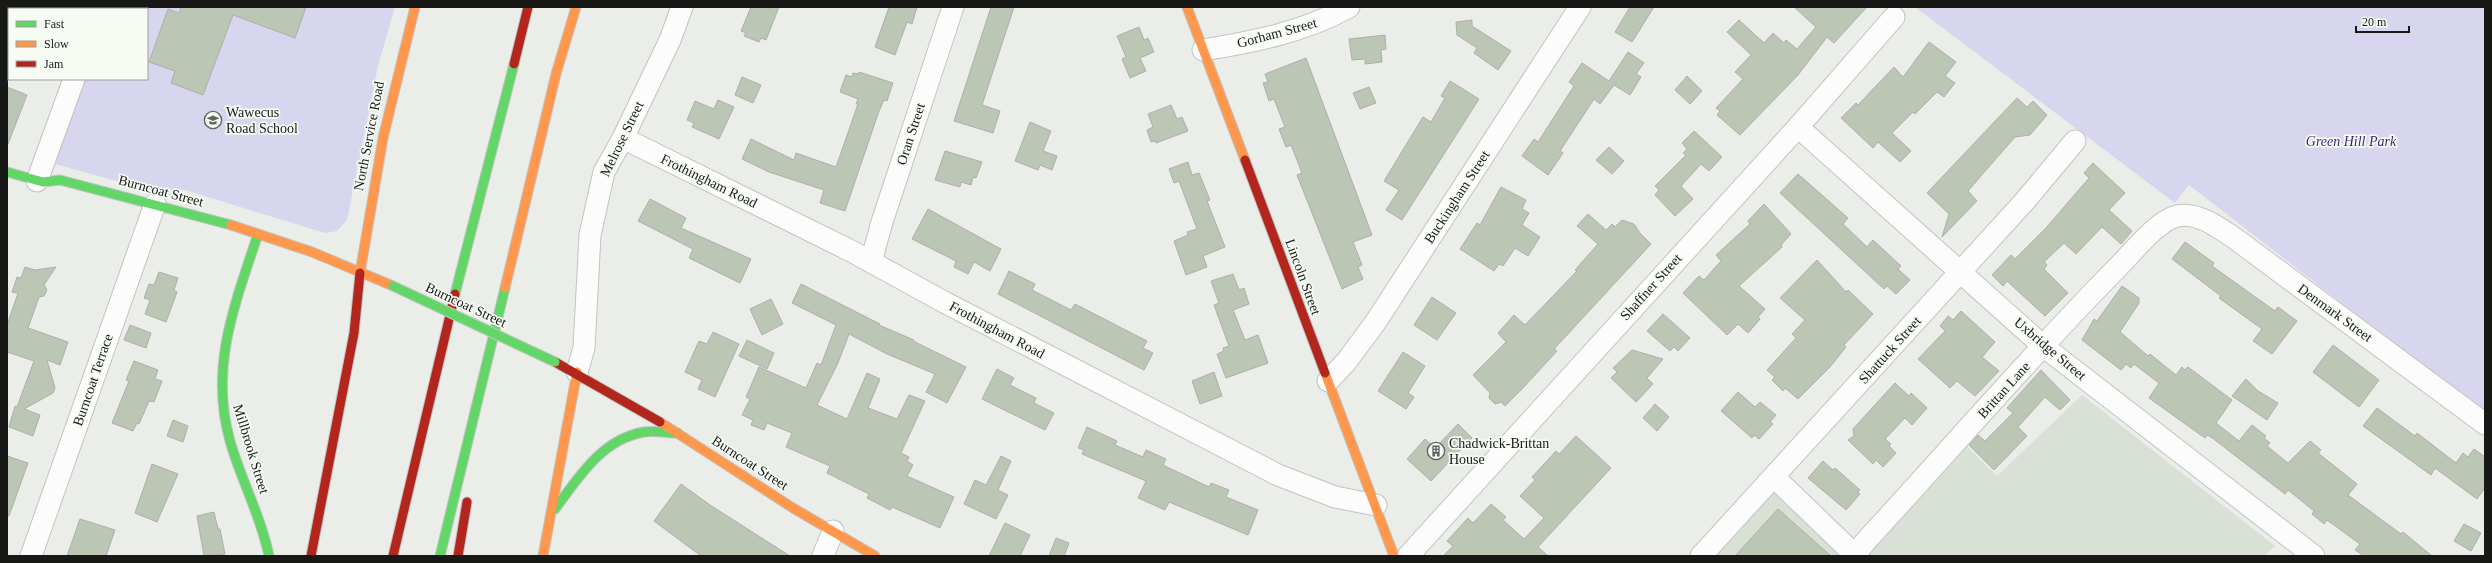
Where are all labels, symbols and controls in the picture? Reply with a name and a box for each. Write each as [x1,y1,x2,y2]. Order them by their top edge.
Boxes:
legend [8,8,148,80]
scale bar [2356,8,2409,34]
street label: Gorham Street [1235,15,1319,51]
text: 20 m [2362,15,2387,29]
text: Fast [44,17,65,31]
text: Slow [44,37,69,51]
text: Jam [44,57,64,71]
street label: North Service Road [351,80,387,192]
street label: Melrose Street [597,99,647,179]
street label: Oran Street [894,101,928,167]
place label: Wawecus Road School [226,105,298,136]
school or university icon: Wawecus Road School [203,110,223,130]
park label: Green Hill Park [2306,134,2397,149]
street label: Buckingham Street [1421,148,1493,246]
street label: Frothingham Road [658,151,760,211]
street label: Burncoat Street [117,172,205,210]
street label: Lincoln Street [1282,237,1324,317]
street label: Shaffner Street [1617,251,1685,323]
street label: Burncoat Street [423,280,509,330]
street label: Denmark Street [2295,281,2375,345]
street label: Frothingham Road [947,299,1047,361]
street label: Shattuck Street [1856,313,1924,387]
street label: Uxbridge Street [2011,315,2089,383]
street label: Burncoat Terrace [70,332,116,428]
street label: Brittan Lane [1975,359,2033,421]
street label: Millbrook Street [230,402,272,496]
street label: Burncoat Street [709,433,791,493]
place label: Chadwick-Brittan House [1449,436,1549,467]
building icon: Chadwick-Brittan House [1426,441,1446,461]

